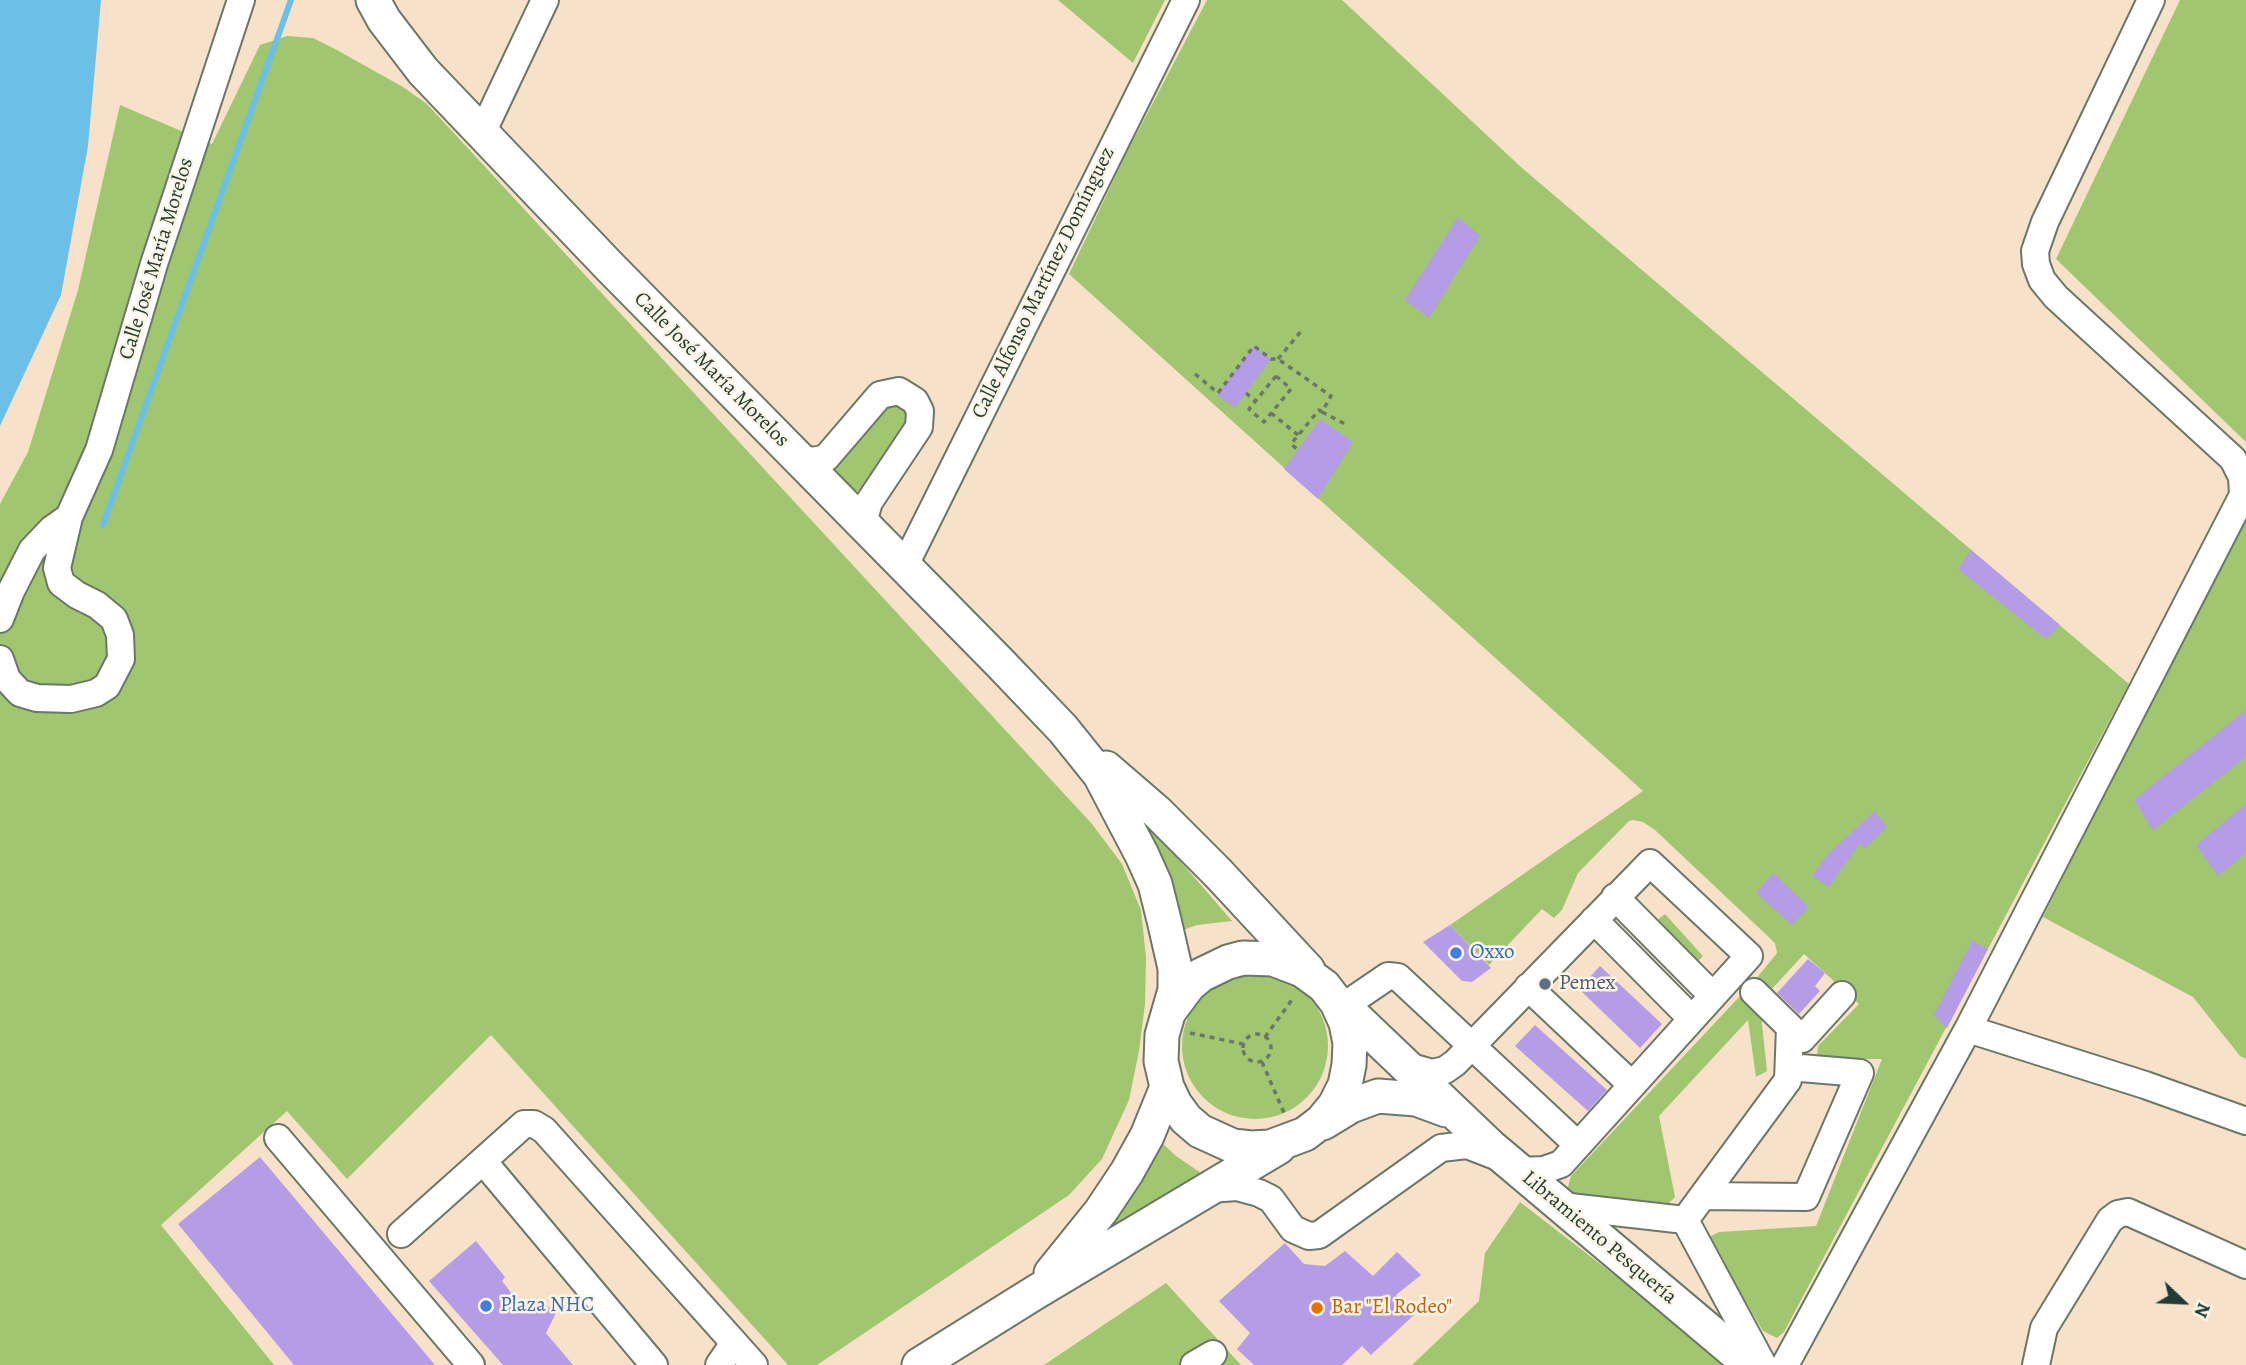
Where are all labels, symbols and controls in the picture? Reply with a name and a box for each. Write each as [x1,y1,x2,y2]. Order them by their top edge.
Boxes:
street label: Calle Alfonso Martínez Domínguez [967,143,1121,423]
street label: Calle José María Morelos [114,155,200,363]
street label: Calle José María Morelos [628,287,794,453]
place label: Oxxo [1470,940,1515,966]
marker: Oxxo [1448,945,1464,961]
place label: Pemex [1559,971,1615,997]
marker: Pemex [1537,976,1553,992]
street label: Libramiento Pesquería [1516,1166,1682,1310]
north arrow [2148,1267,2218,1337]
place label: Plaza NHC [500,1293,594,1319]
place label: Bar "El Rodeo" [1331,1295,1452,1321]
marker: Plaza NHC [478,1298,494,1314]
text: N [2188,1299,2217,1322]
marker: Bar "El Rodeo" [1309,1300,1325,1316]

